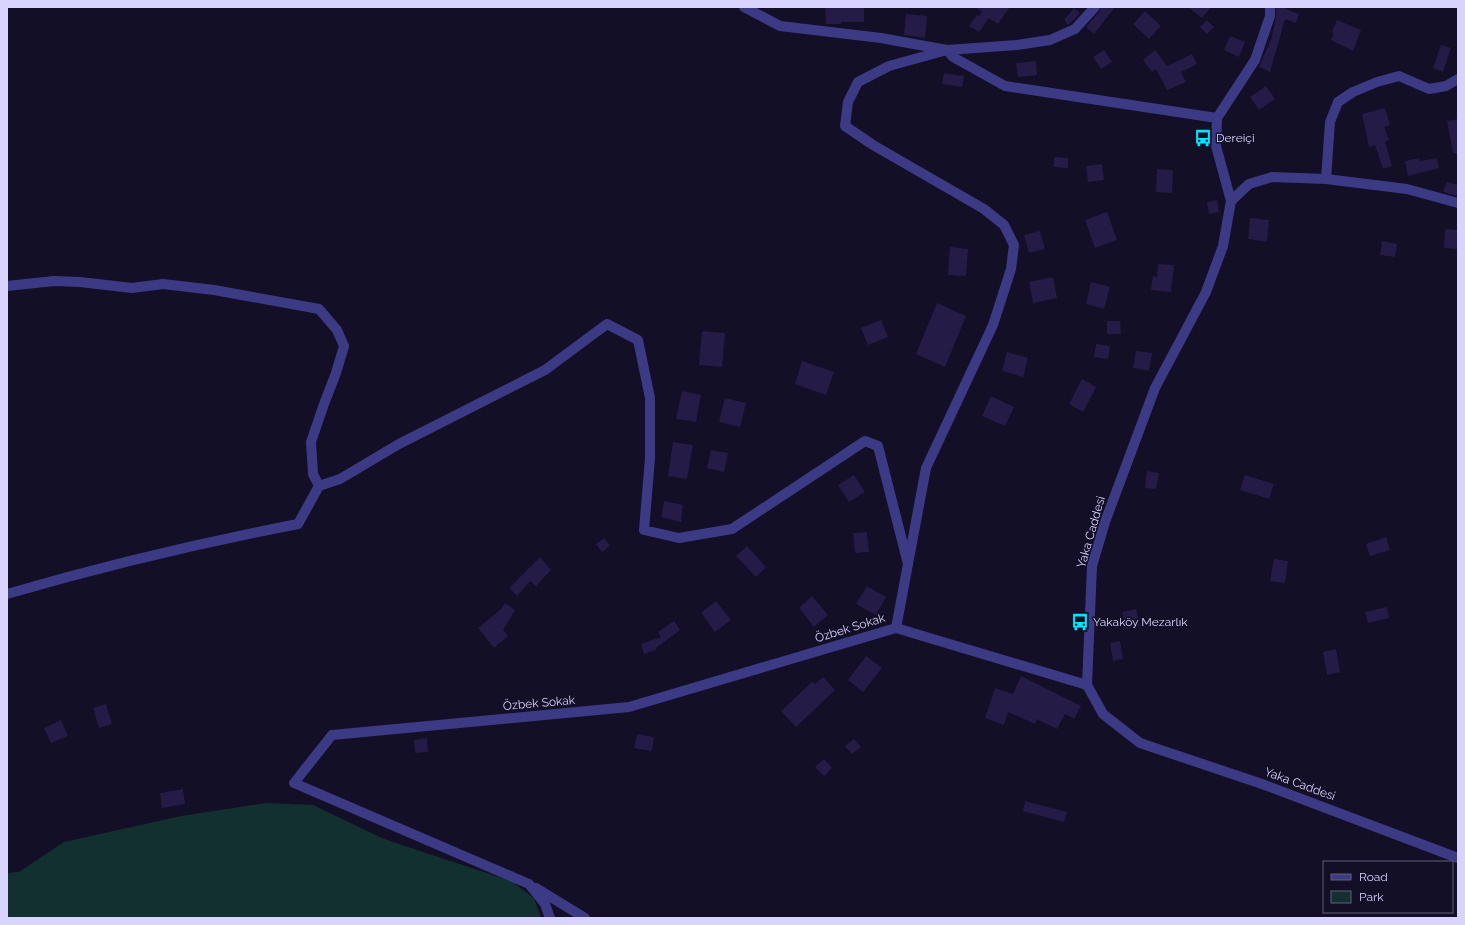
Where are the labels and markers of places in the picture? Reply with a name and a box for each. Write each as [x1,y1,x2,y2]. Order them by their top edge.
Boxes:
bus stop icon: Dereiçi [1193,128,1213,148]
place label: Dereiçi [1216,131,1255,145]
bus stop icon: Yakaköy Mezarlık [1070,612,1090,632]
place label: Yakaköy Mezarlık [1093,615,1188,629]

